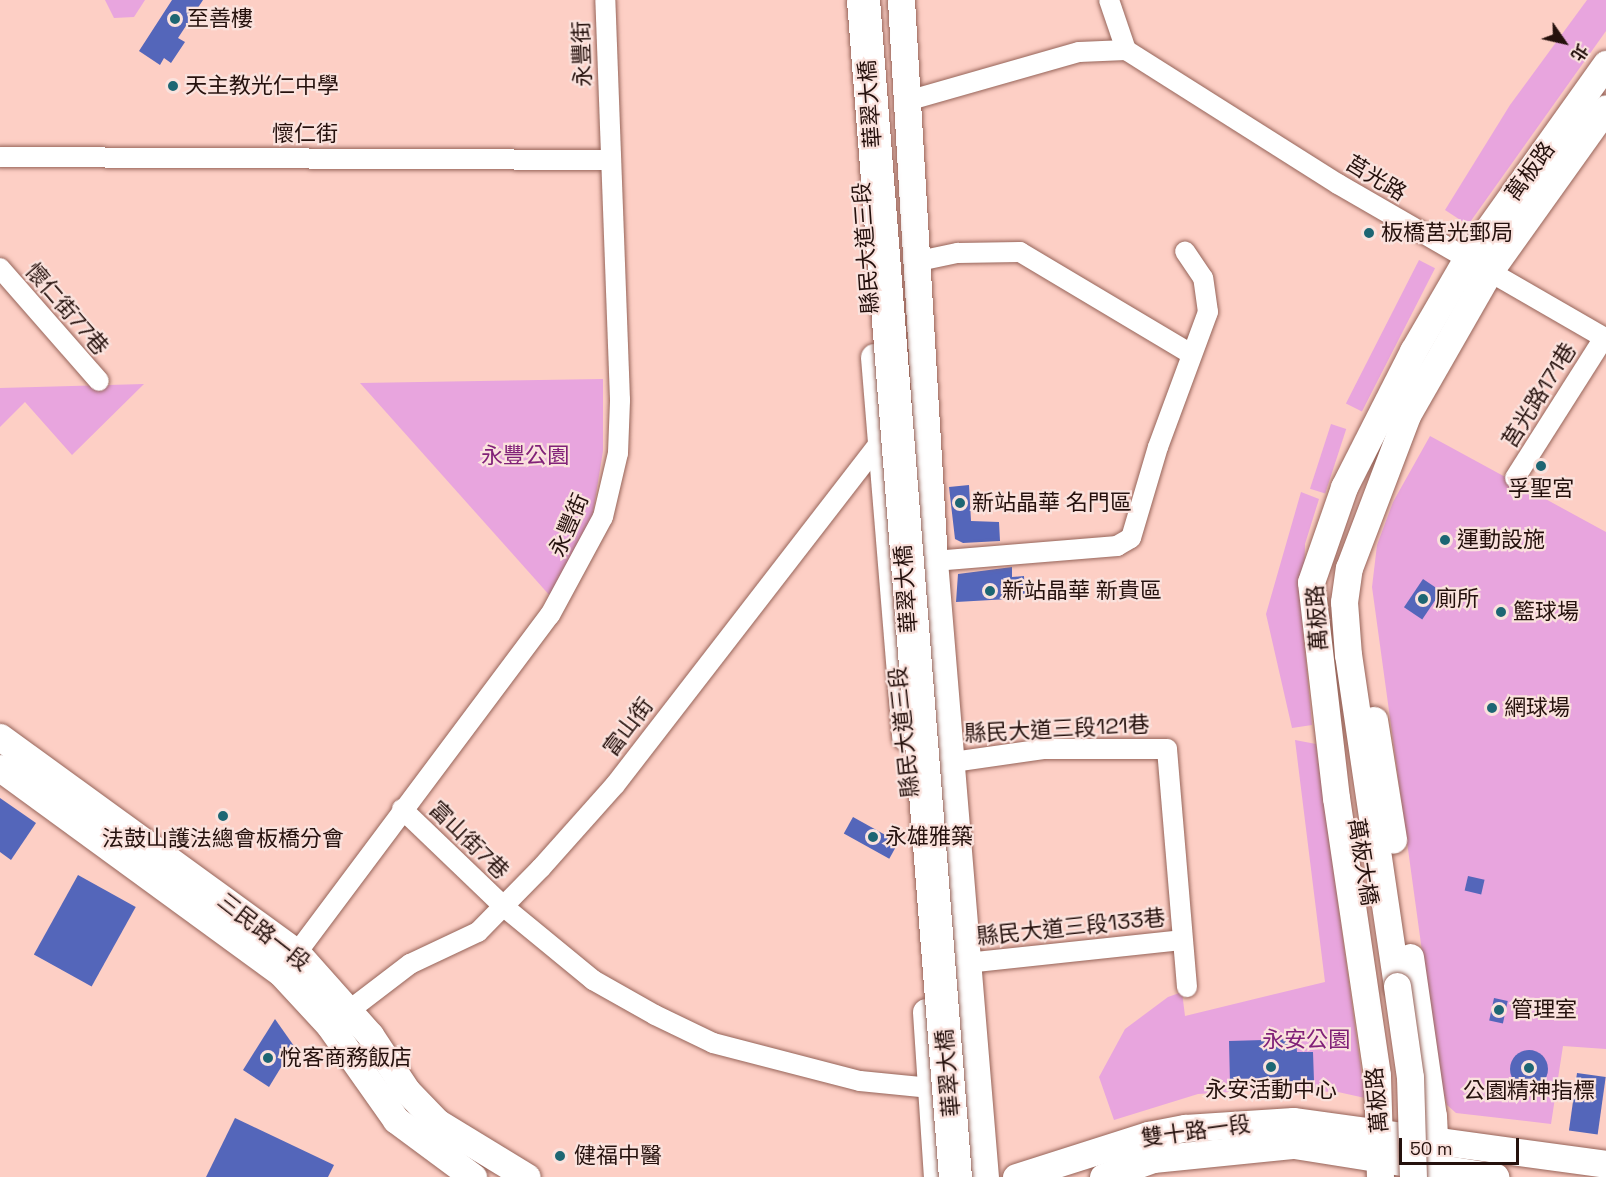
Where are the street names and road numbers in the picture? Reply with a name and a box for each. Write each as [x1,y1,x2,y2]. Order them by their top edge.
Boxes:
street label: 永豐街 [568,21,596,87]
street label: 華翠大橋 [854,59,886,149]
street label: 懷仁街 [272,121,338,147]
street label: 萬板路 [1500,137,1560,205]
street label: 莒光路 [1341,150,1411,206]
street label: 縣民大道三段 [848,181,884,315]
street label: 懷仁街77巷 [20,258,114,360]
street label: 莒光路171巷 [1496,338,1582,452]
street label: 永豐街 [544,489,594,561]
street label: 華翠大橋 [890,544,922,634]
street label: 萬板路 [1302,584,1332,652]
street label: 縣民大道三段 [884,665,924,799]
street label: 富山街 [598,693,658,761]
street label: 縣民大道三段121巷 [964,711,1150,747]
street label: 富山街7巷 [424,796,514,884]
street label: 萬板大橋 [1343,816,1383,908]
street label: 三民路一段 [213,888,315,976]
street label: 縣民大道三段133巷 [975,904,1167,950]
street label: 華翠大橋 [931,1028,965,1118]
street label: 萬板路 [1361,1066,1393,1134]
street label: 雙十路一段 [1140,1110,1252,1152]

